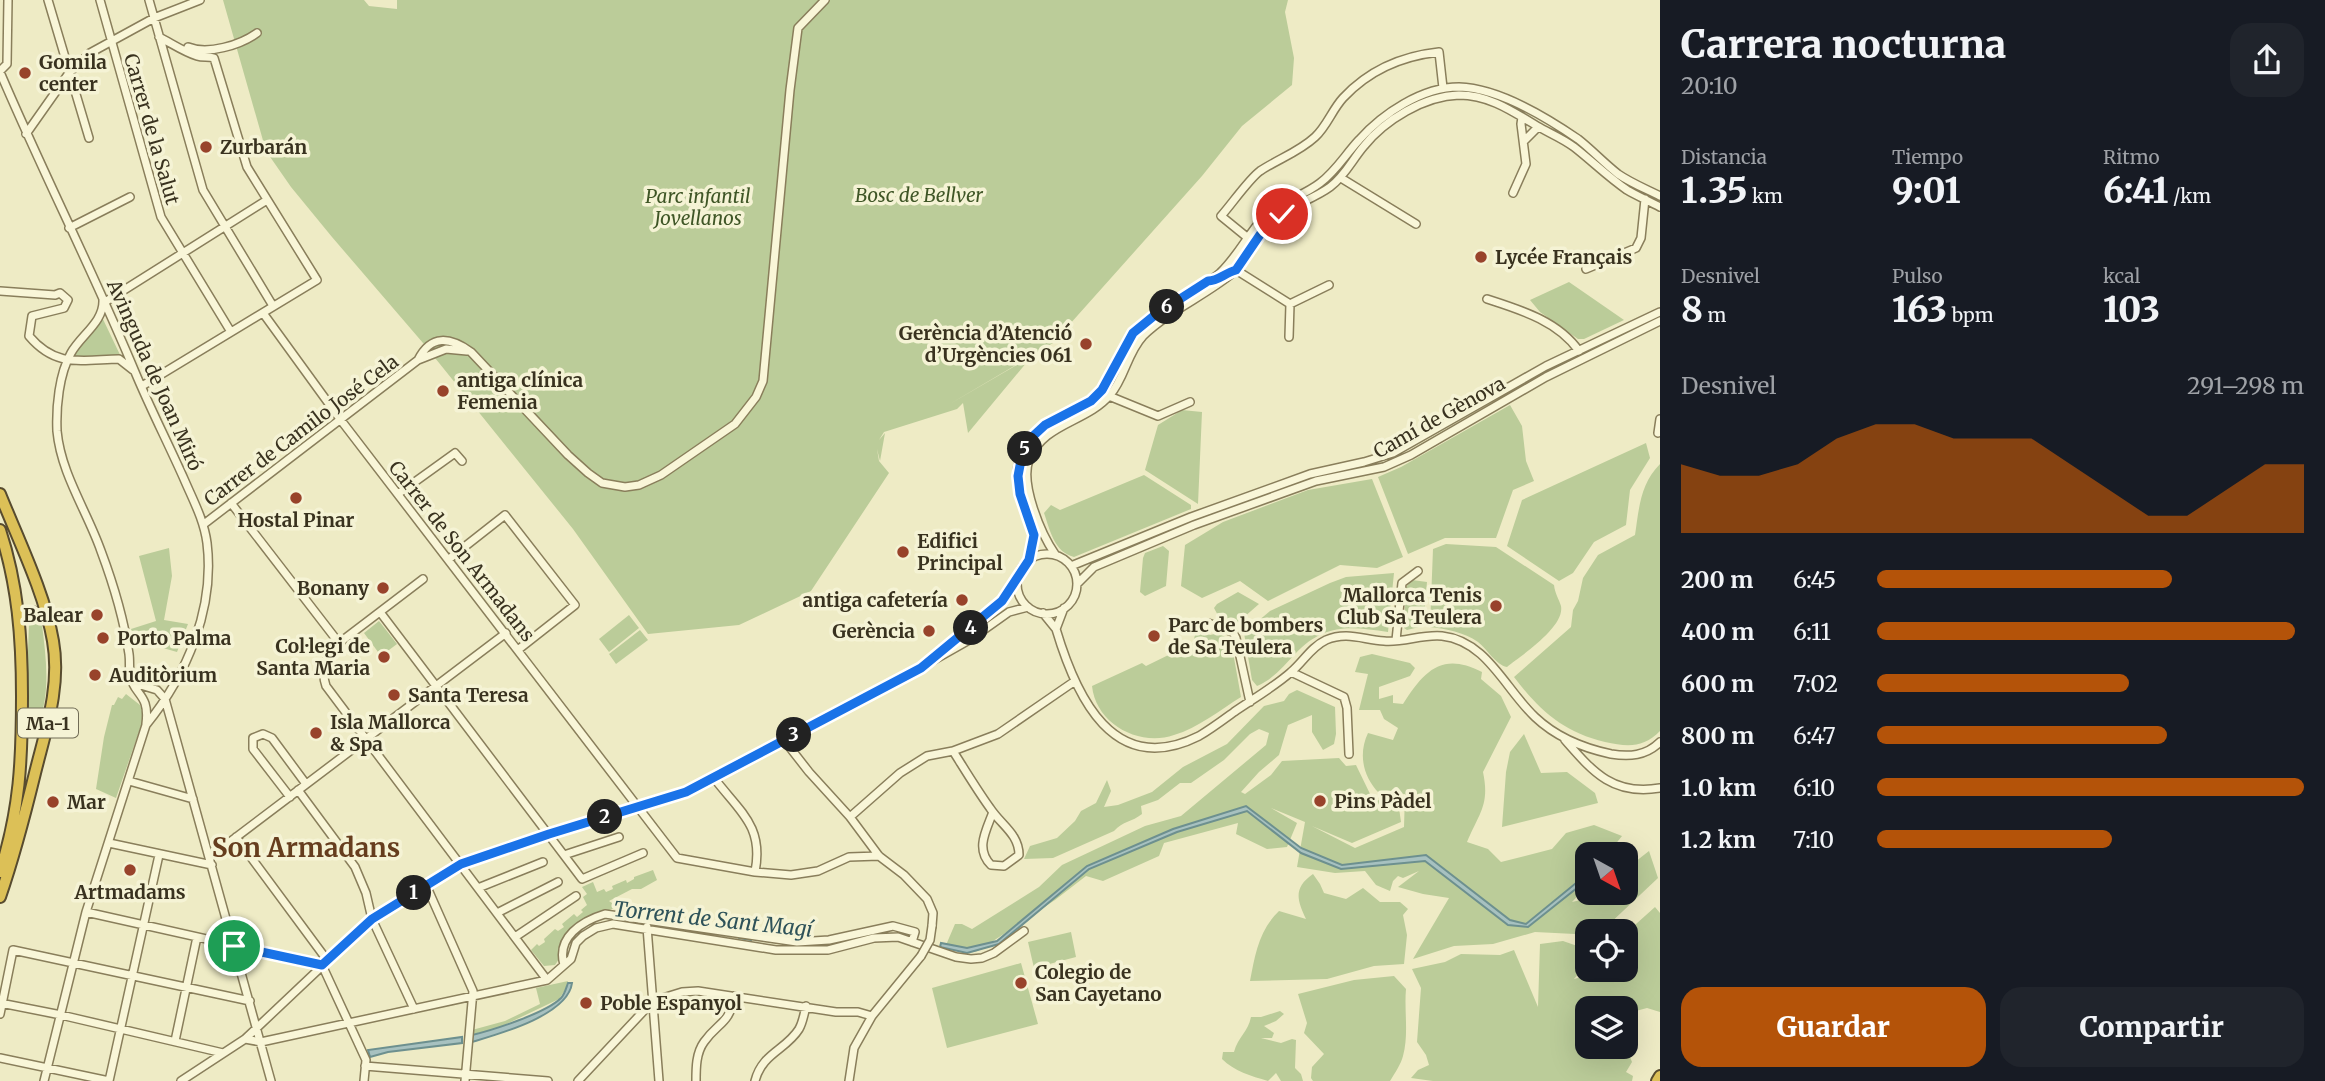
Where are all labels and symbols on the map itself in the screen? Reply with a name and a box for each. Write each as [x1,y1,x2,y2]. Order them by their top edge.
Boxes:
place label: Gomila center [39,50,107,96]
street label: Carrer de la Salut [119,51,185,208]
marker: Gomila center [17,65,33,81]
place label: Zurbarán [220,135,307,159]
marker: Zurbarán [198,139,214,155]
park label: Bosc de Bellver [855,183,983,207]
park label: Parc infantil Jovellanos [645,184,751,230]
pin [1252,184,1312,244]
place label: Lycée Français [1495,245,1632,269]
marker: Lycée Français [1473,249,1489,265]
street label: Avinguda de Joan Miró [102,275,208,474]
pin: 6 [1150,290,1184,324]
place label: Gerència d’Atenció d’Urgències 061 [899,321,1072,367]
marker: Gerència d’Atenció d’Urgències 061 [1078,336,1094,352]
street label: Carrer de Camilo José Cela [199,349,403,511]
place label: antiga clínica Femenia [457,368,583,414]
street label: Camí de Gènova [1369,371,1509,463]
marker: antiga clínica Femenia [435,383,451,399]
pin: 5 [1007,432,1042,466]
street label: Carrer de Son Armadans [384,456,540,646]
marker: Hostal Pinar [288,490,304,506]
place label: Hostal Pinar [238,508,355,532]
place label: Edifici Principal [917,529,1003,575]
marker: Edifici Principal [895,544,911,560]
place label: Bonany [297,576,370,600]
marker: Bonany [375,580,391,596]
place label: Mallorca Tenis Club Sa Teulera [1337,583,1482,629]
place label: antiga cafetería [803,588,948,612]
marker: antiga cafetería [954,592,970,608]
marker: Mallorca Tenis Club Sa Teulera [1488,598,1504,614]
place label: Balear [23,603,83,627]
marker: Balear [89,607,105,623]
pin: 4 [954,610,988,646]
place label: Parc de bombers de Sa Teulera [1168,613,1323,659]
place label: Gerència [832,619,915,643]
marker: Gerència [921,623,937,639]
place label: Porto Palma [117,626,232,650]
marker: Parc de bombers de Sa Teulera [1146,628,1162,644]
marker: Porto Palma [95,630,111,646]
place label: Col·legi de Santa Maria [256,634,370,680]
marker: Col·legi de Santa Maria [376,649,392,665]
place label: Auditòrium [108,663,217,687]
marker: Auditòrium [87,667,103,683]
place label: Santa Teresa [408,683,529,707]
marker: Santa Teresa [386,687,402,703]
road number: Ma-1 [18,708,78,738]
place label: Isla Mallorca & Spa [330,710,451,756]
pin: 3 [776,718,812,752]
marker: Isla Mallorca & Spa [308,725,324,741]
place label: Pins Pàdel [1334,789,1431,813]
place label: Mar [67,790,106,814]
marker: Pins Pàdel [1312,793,1328,809]
marker: Mar [45,794,61,810]
pin: 2 [588,800,622,834]
district label: Son Armadans [212,831,400,864]
north arrow [1575,842,1638,905]
marker: Artmadams [122,862,138,878]
pin: 1 [396,876,432,910]
place label: Artmadams [73,880,186,904]
water label: Torrent de Sant Magí [612,895,816,943]
pin [204,916,264,976]
place label: Colegio de San Cayetano [1035,960,1161,1006]
marker: Colegio de San Cayetano [1013,975,1029,991]
place label: Poble Espanyol [600,991,742,1015]
marker: Poble Espanyol [578,995,594,1011]

